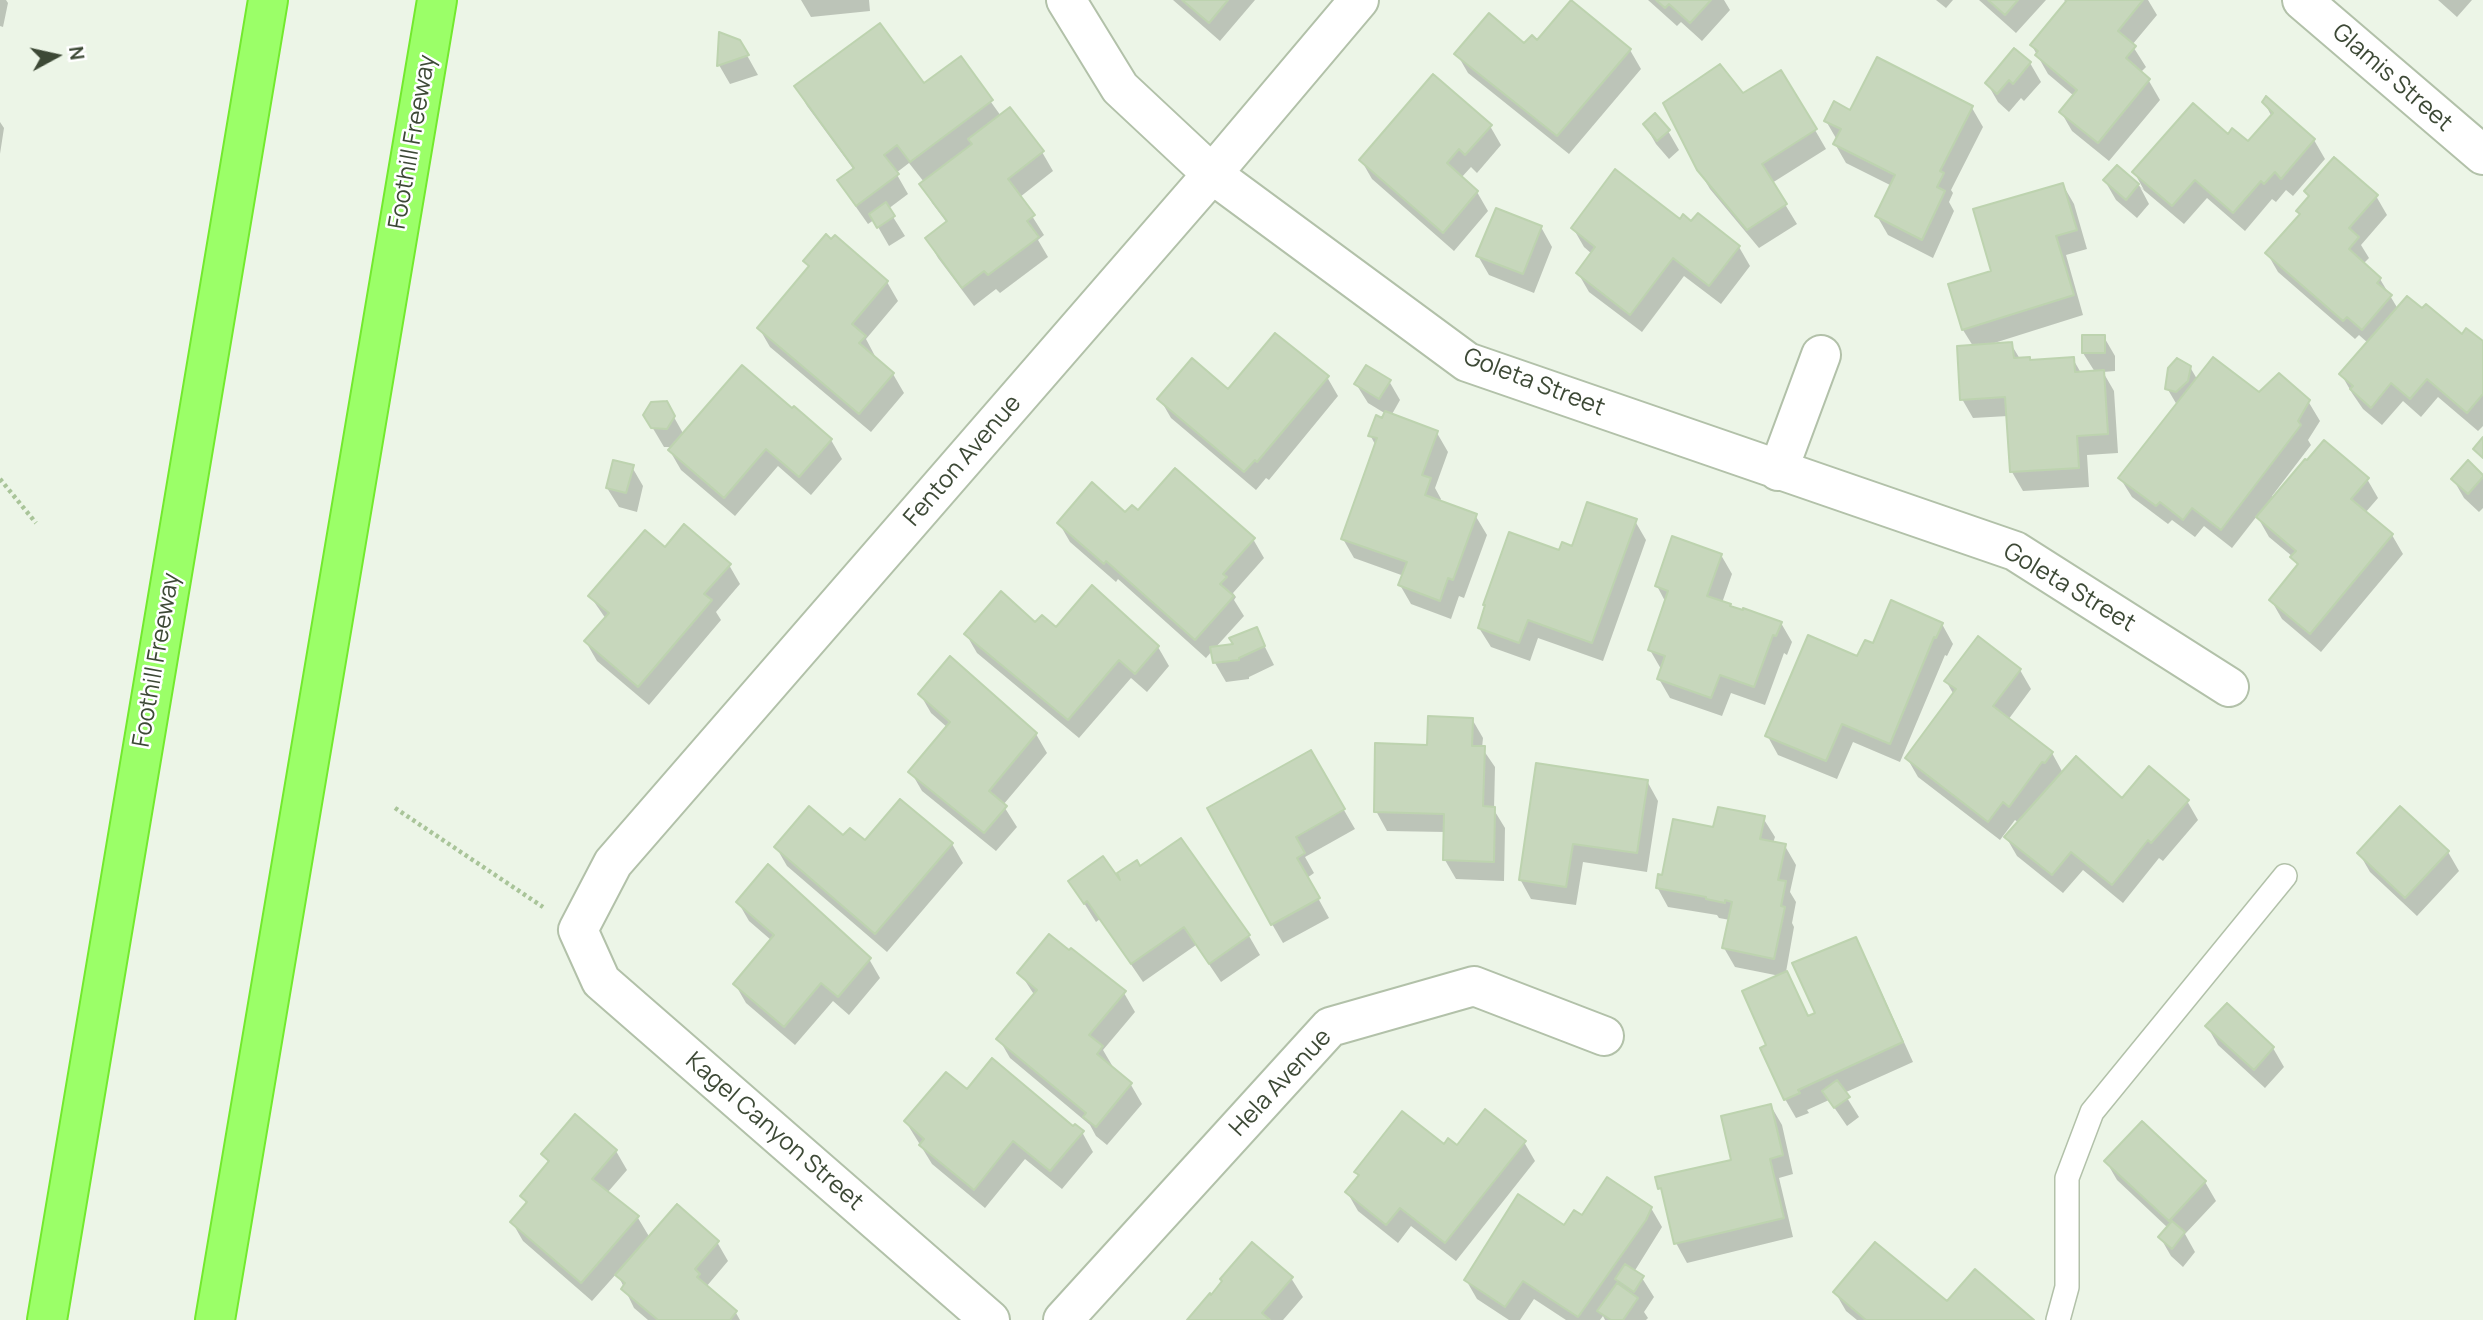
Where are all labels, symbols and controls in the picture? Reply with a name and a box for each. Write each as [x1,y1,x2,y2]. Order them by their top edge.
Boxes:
street label: Glamis Street [2326,18,2458,138]
north arrow [21,21,91,91]
text: N [63,45,91,62]
street label: Foothill Freeway [383,53,443,231]
street label: Goleta Street [1459,343,1609,423]
street label: Fenton Avenue [898,390,1028,532]
street label: Goleta Street [1998,537,2140,639]
street label: Foothill Freeway [127,571,187,749]
street label: Hela Avenue [1224,1023,1338,1143]
street label: Kagel Canyon Street [679,1047,869,1217]

